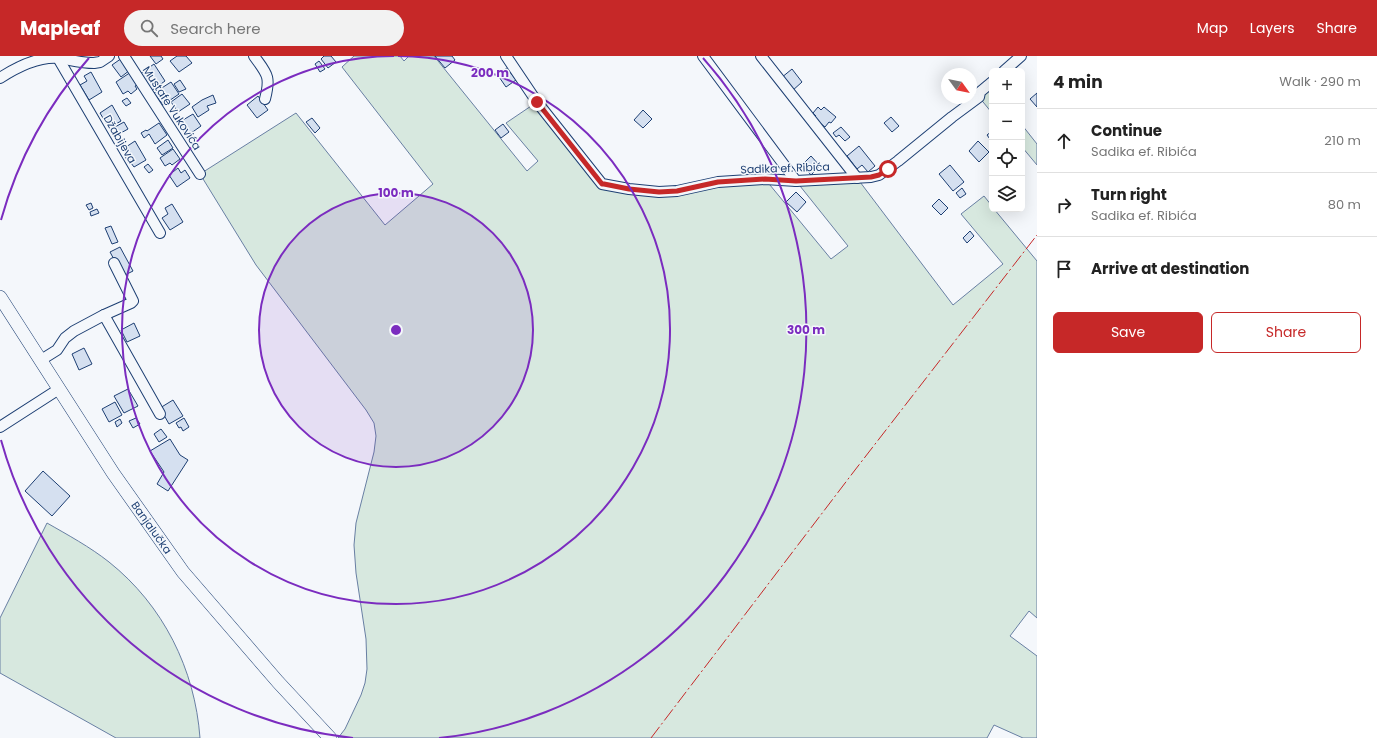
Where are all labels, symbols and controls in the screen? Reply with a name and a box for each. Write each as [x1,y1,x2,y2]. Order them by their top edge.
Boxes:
search box [124,10,404,46]
text: Mapleaf [20,15,100,42]
icon: search [138,17,160,39]
text: Search here [170,18,261,39]
text: Map [1197,18,1228,38]
text: Layers [1250,18,1294,38]
text: Share [1316,18,1357,38]
street label: Mustafe Vukovića [139,63,205,153]
text: 200 m [471,64,509,81]
north arrow [941,68,977,104]
map controls [989,68,1025,212]
button: + [989,68,1025,104]
text: 4 min [1053,70,1103,94]
text: Walk · 290 m [1279,72,1361,91]
route end [528,93,546,111]
button: − [989,104,1025,140]
street label: Džabijeva [100,112,140,166]
text: Continue [1091,120,1162,141]
icon: ahead [1053,130,1075,152]
text: 210 m [1324,131,1361,150]
button: locate [989,140,1025,176]
text: Sadika ef. Ribića [1091,142,1197,161]
street label: Sadika ef. Ribića [740,158,830,178]
route start [879,160,897,178]
button: layers [989,176,1025,212]
text: 100 m [378,184,414,201]
text: Turn right [1091,184,1167,205]
icon: right [1053,194,1075,216]
text: 80 m [1328,195,1361,214]
text: Sadika ef. Ribića [1091,206,1197,225]
icon: arrive [1053,258,1075,280]
text: Arrive at destination [1091,258,1249,279]
button: Save [1053,312,1203,353]
button: Share [1211,312,1361,353]
text: 300 m [787,321,825,338]
centre of rings [389,323,403,337]
street label: Banjalučka [127,498,176,557]

